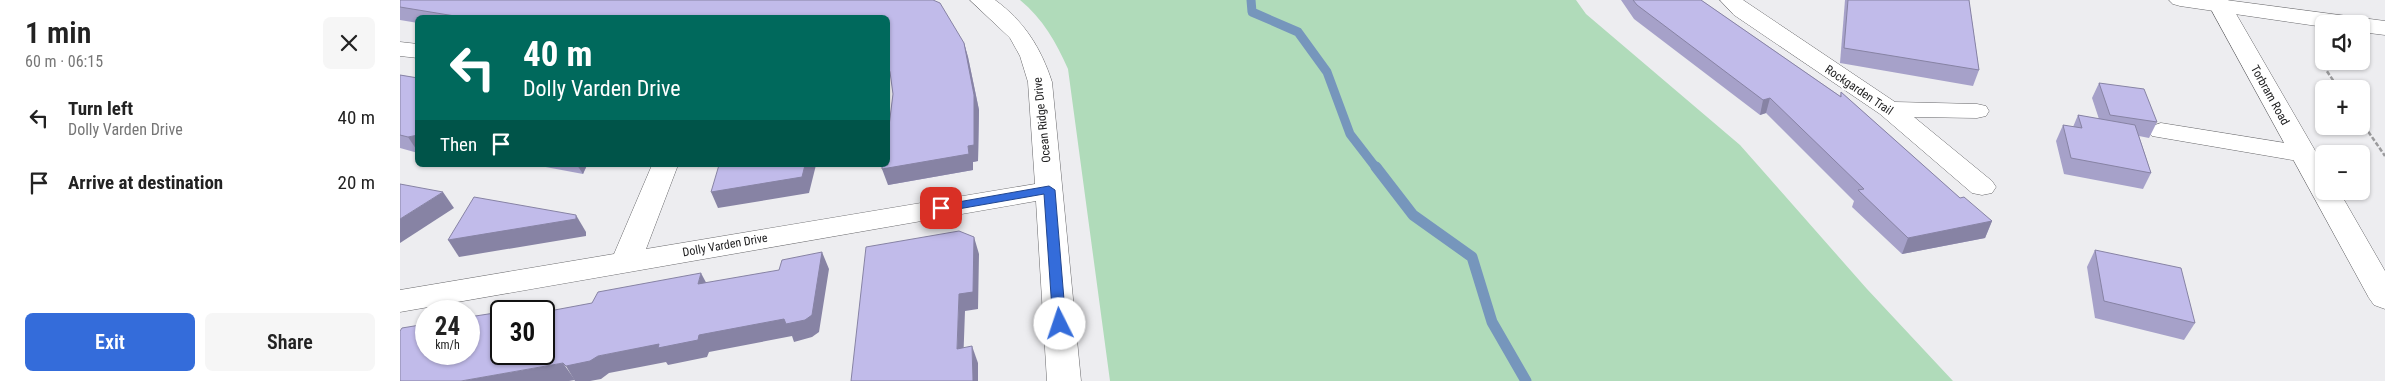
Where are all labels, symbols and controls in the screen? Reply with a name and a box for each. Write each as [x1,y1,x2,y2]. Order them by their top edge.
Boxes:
text: 1 min [25,15,91,50]
map controls [2315,15,2370,200]
button: sound [2315,15,2370,70]
button: close [323,17,375,69]
text: 40 m [523,34,592,75]
icon: left [440,35,505,100]
text: 60 m · 06:15 [25,52,103,71]
street label: Rockgarden Trail [1822,62,1896,118]
street label: Torbram Road [2248,63,2292,127]
text: Dolly Varden Drive [523,76,681,101]
street label: Ocean Ridge Drive [1031,76,1053,164]
button: + [2315,80,2370,135]
text: Turn left [68,97,133,120]
icon: left [25,104,53,132]
text: 40 m [338,106,375,129]
text: Dolly Varden Drive [68,120,183,139]
icon: arrive [487,130,515,158]
text: Then [440,133,477,156]
button: − [2315,145,2370,200]
icon: arrive [25,169,53,197]
text: Arrive at destination [68,171,223,194]
text: 20 m [338,171,375,194]
pin [920,187,962,229]
icon: arrive [927,194,955,222]
street label: Dolly Varden Drive [681,231,769,259]
position arrow [1033,297,1085,349]
speed limit sign: 30 [490,300,555,365]
text: 24 [435,312,460,341]
button: Exit [25,313,195,371]
button: Share [205,313,375,371]
text: km/h [435,338,460,352]

